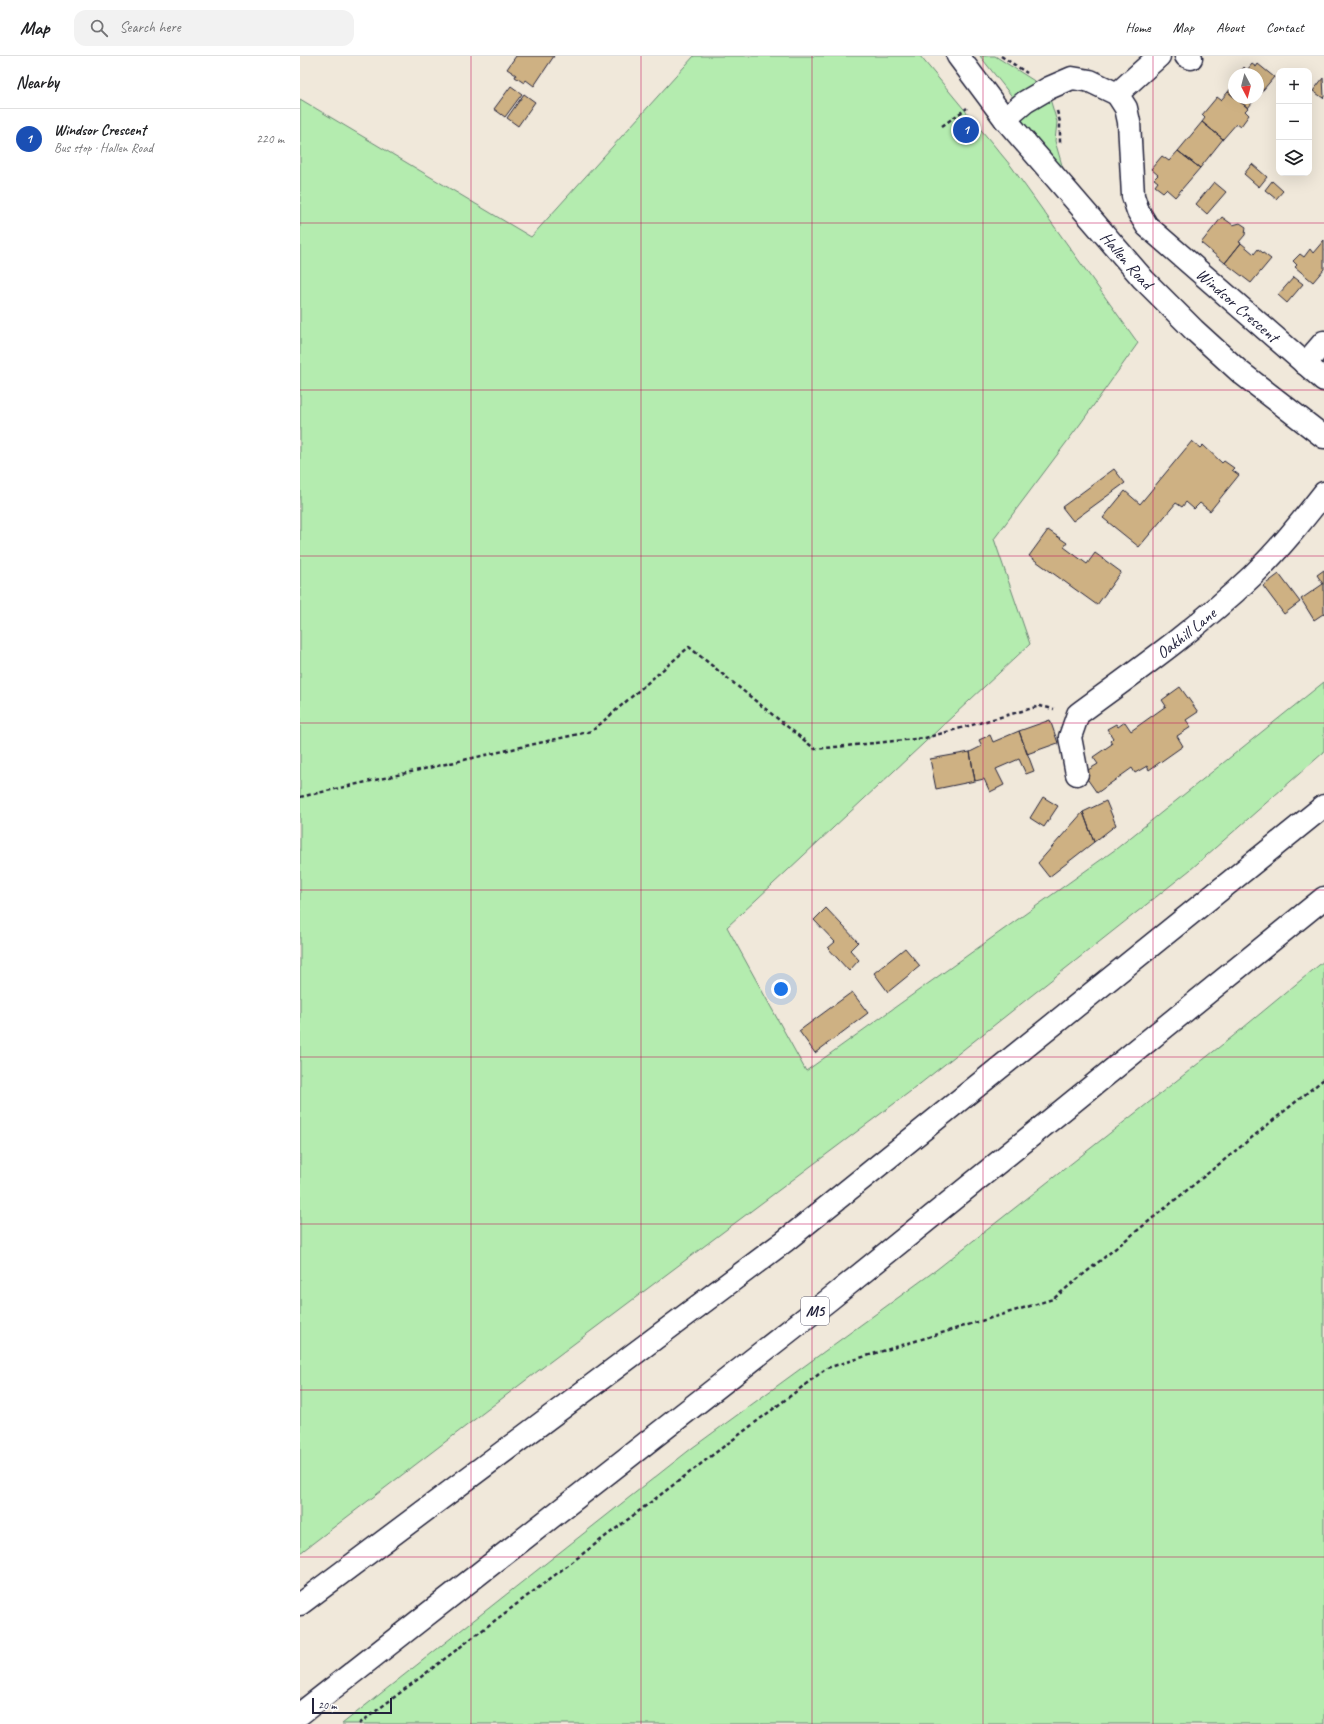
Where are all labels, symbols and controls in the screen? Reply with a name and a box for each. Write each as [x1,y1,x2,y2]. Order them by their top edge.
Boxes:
search box [74,10,354,46]
text: Map [20,16,50,40]
icon: search [88,17,110,39]
text: Search here [120,18,181,37]
text: Home [1125,19,1151,36]
text: Map [1173,19,1194,36]
text: About [1216,19,1244,36]
text: Contact [1266,19,1304,36]
north arrow [1228,68,1264,104]
map controls [1276,68,1312,176]
button: + [1276,68,1312,104]
text: Nearby [16,72,59,93]
button: − [1276,104,1312,140]
pin: 1 [953,115,979,145]
text: Windsor Crescent [54,121,146,140]
text: 1 [26,131,32,147]
text: 220 m [256,131,284,147]
text: Bus stop · Hallen Road [54,140,153,156]
button: layers [1276,140,1312,176]
street label: Hallen Road [1096,227,1159,295]
street label: Windsor Crescent [1192,263,1285,348]
street label: Oakhill Lane [1152,602,1221,663]
your location [771,979,791,999]
road number: M5 [801,1297,829,1325]
scale bar [312,1696,392,1715]
text: 20 m [318,1698,337,1712]

